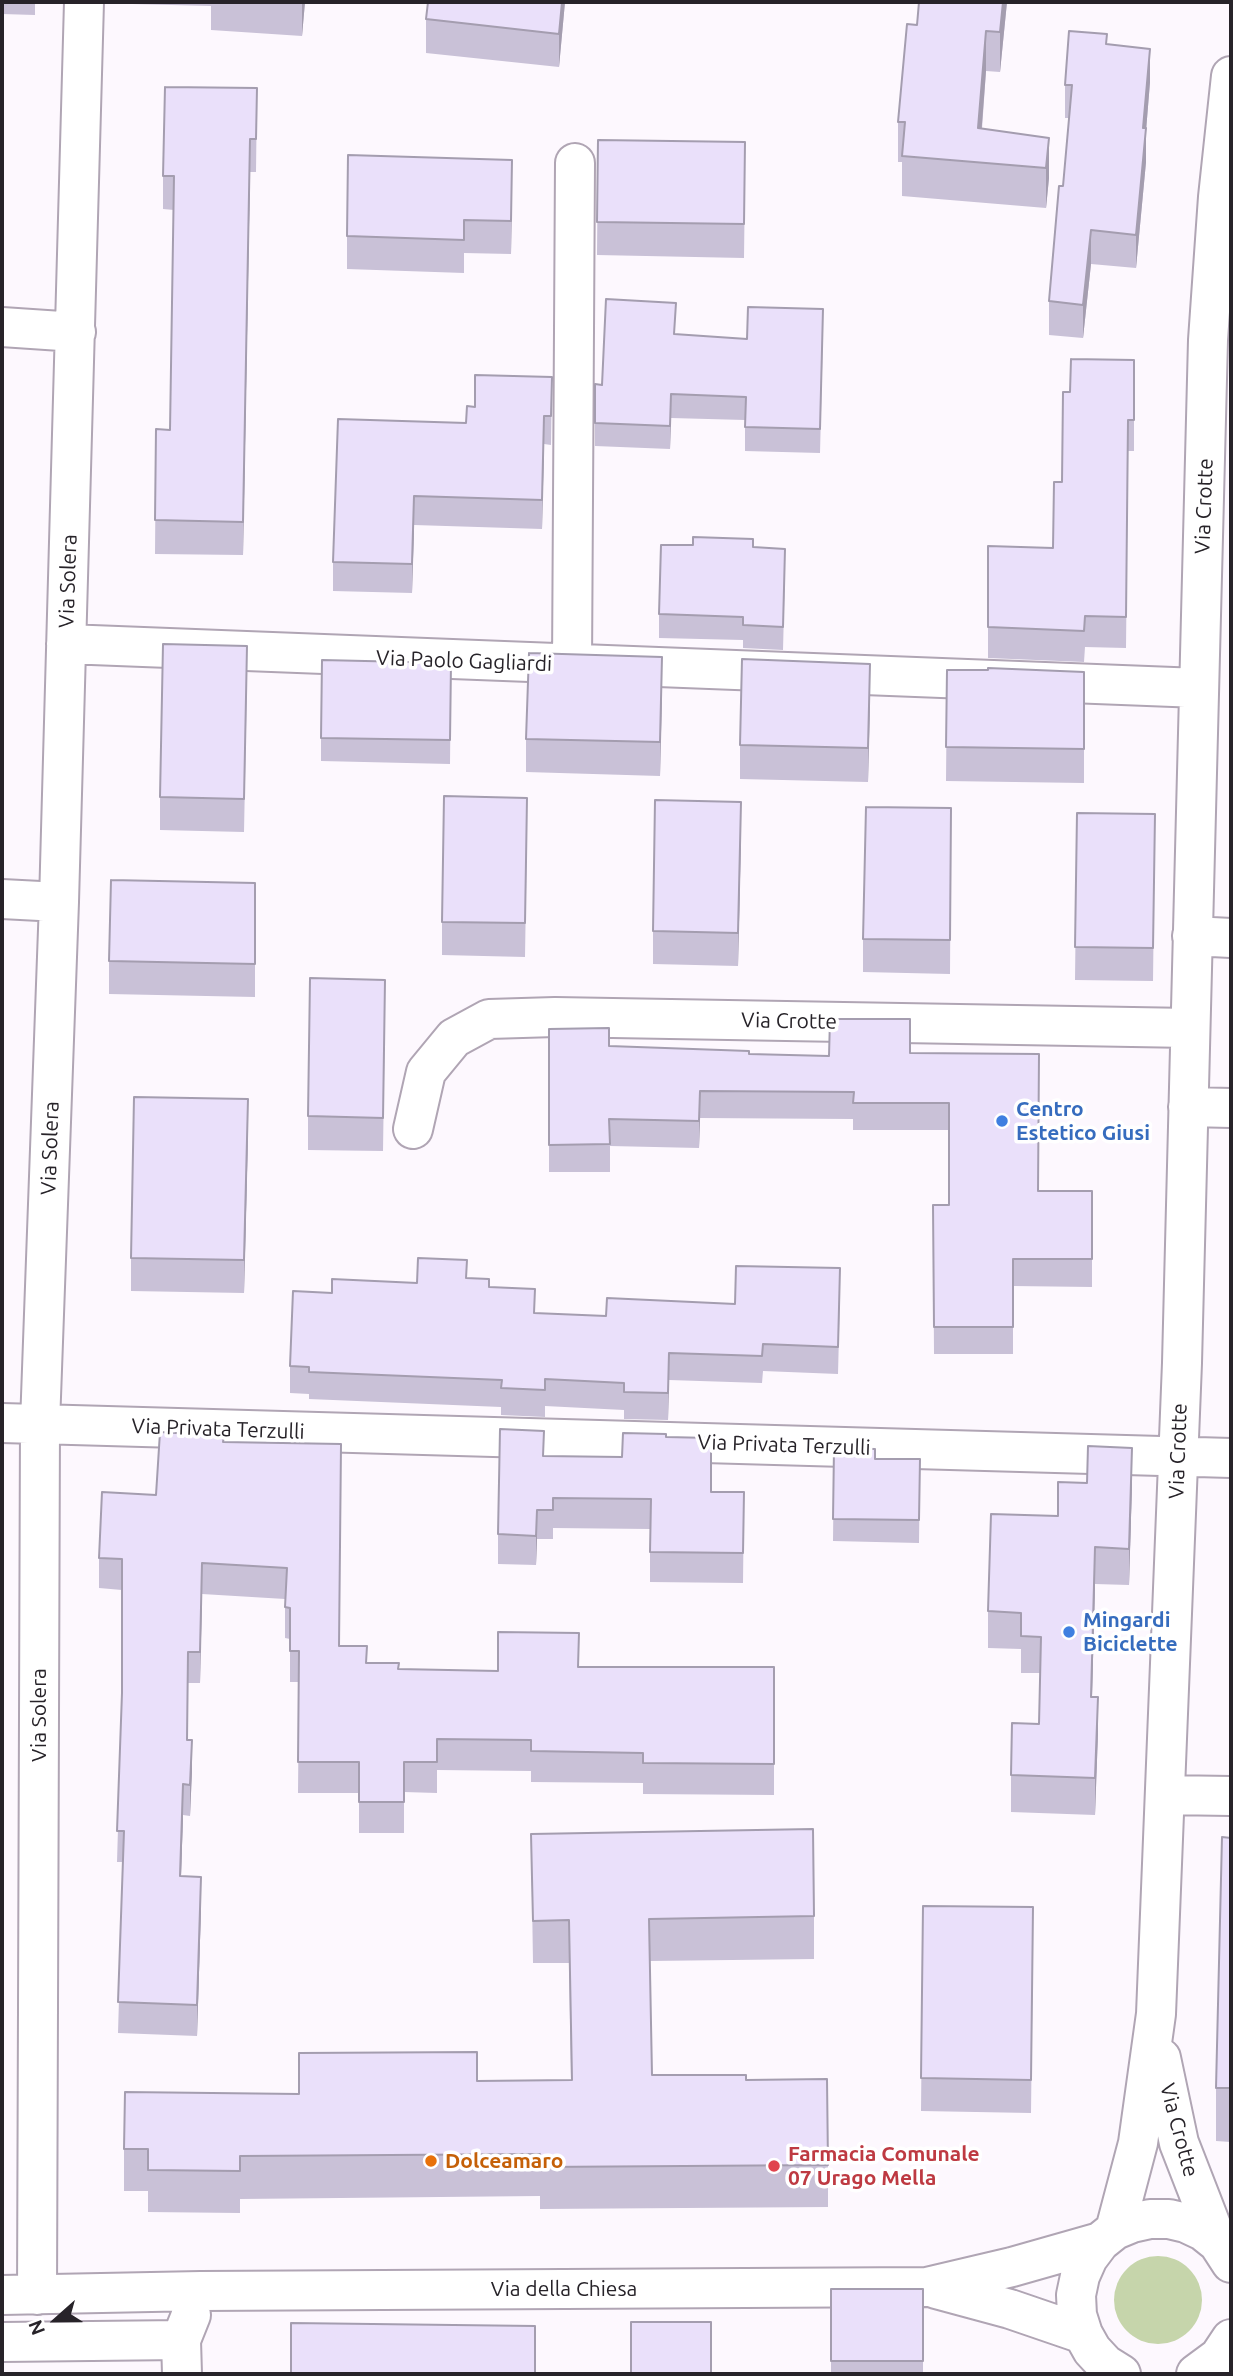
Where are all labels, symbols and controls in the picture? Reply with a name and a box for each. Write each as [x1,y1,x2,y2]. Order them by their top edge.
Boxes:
street label: Via Crotte [1190,458,1218,554]
street label: Via Solera [54,534,82,628]
street label: Via Paolo Gagliardi [375,645,553,677]
street label: Via Crotte [741,1008,837,1034]
place label: Centro Estetico Giusi [1016,1096,1150,1146]
street label: Via Solera [36,1101,64,1195]
marker: Centro Estetico Giusi [994,1113,1010,1129]
street label: Via Crotte [1164,1403,1192,1499]
street label: Via Privata Terzulli [131,1413,305,1445]
street label: Via Privata Terzulli [697,1429,871,1461]
place label: Mingardi Biciclette [1083,1607,1178,1657]
marker: Mingardi Biciclette [1061,1624,1077,1640]
street label: Via Solera [26,1668,52,1762]
street label: Via Crotte [1154,2080,1204,2180]
place label: Farmacia Comunale 07 Urago Mella [788,2141,980,2191]
place label: Dolceamaro [445,2148,563,2174]
marker: Dolceamaro [423,2153,439,2169]
marker: Farmacia Comunale 07 Urago Mella [766,2158,782,2174]
street label: Via della Chiesa [491,2276,637,2302]
north arrow [21,2285,91,2355]
text: N [24,2317,49,2338]

